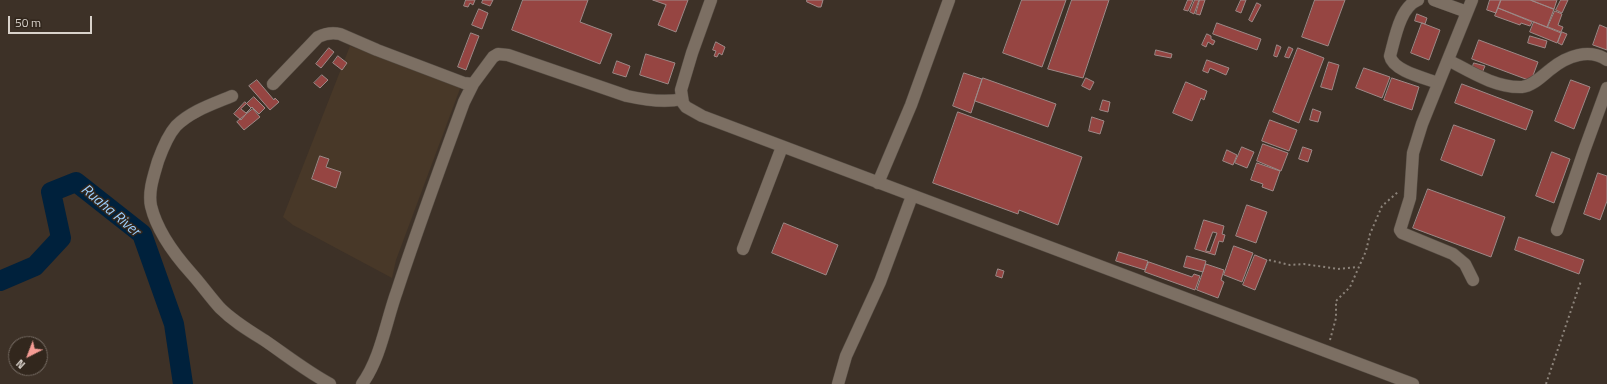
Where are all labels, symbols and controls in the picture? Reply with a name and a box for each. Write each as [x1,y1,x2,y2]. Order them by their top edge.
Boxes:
scale bar [10,8,94,34]
text: 50 m [15,13,41,32]
water label: Ruaha River [77,181,143,241]
north arrow [8,336,48,376]
text: N [12,356,29,373]

